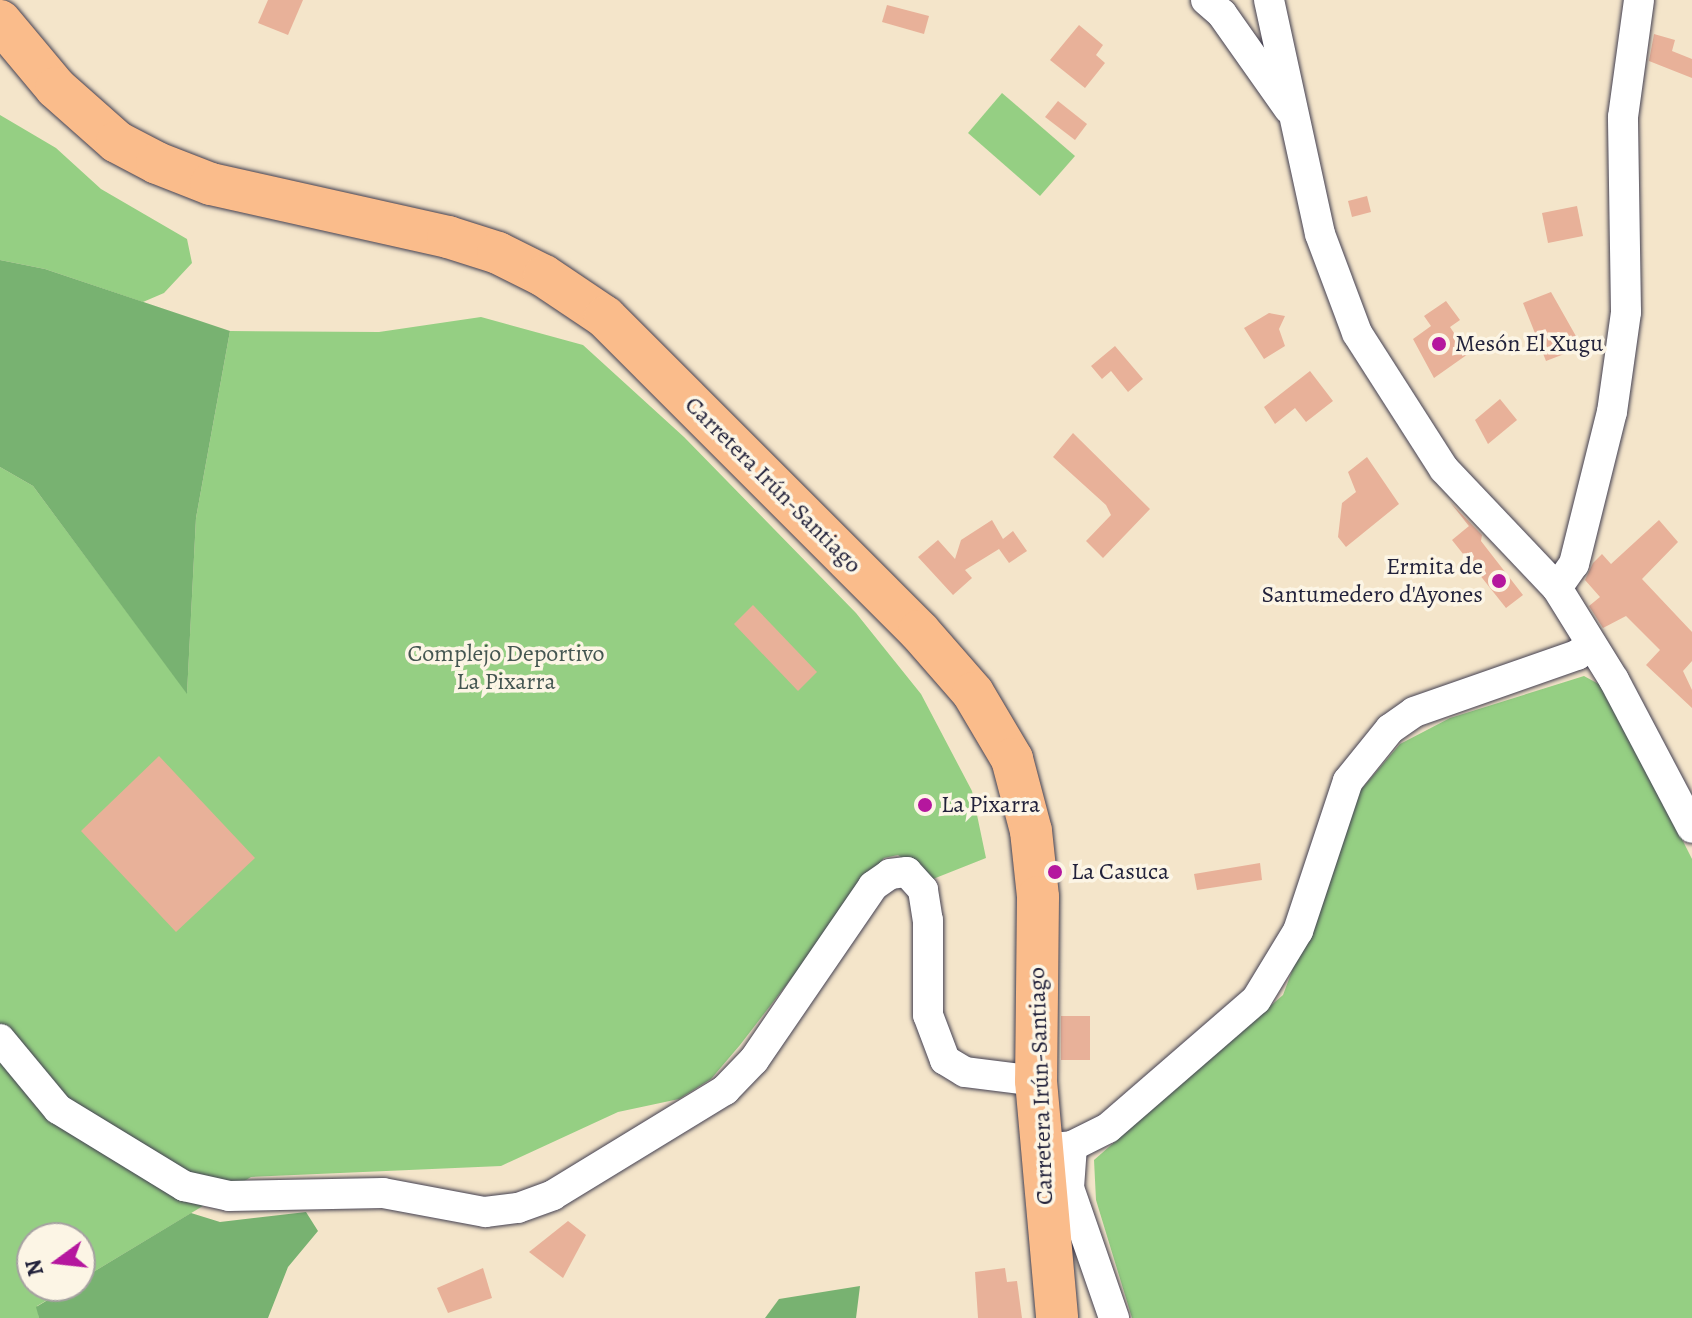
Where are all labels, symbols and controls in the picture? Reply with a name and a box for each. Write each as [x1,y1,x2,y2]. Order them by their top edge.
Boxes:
place label: Mesón El Xugu [1455,330,1603,358]
marker: Mesón El Xugu [1430,335,1448,353]
street label: Carretera Irún-Santiago [679,391,867,579]
place label: Ermita de Santumedero d'Ayones [1261,553,1483,609]
marker: Ermita de Santumedero d'Ayones [1490,572,1508,590]
park label: Complejo Deportivo La Pixarra [408,640,604,696]
place label: La Pixarra [941,791,1040,819]
marker: La Pixarra [916,796,934,814]
place label: La Casuca [1071,858,1169,886]
marker: La Casuca [1046,863,1064,881]
street label: Carretera Irún-Santiago [1022,967,1060,1205]
north arrow [16,1222,96,1302]
text: N [18,1256,51,1279]

